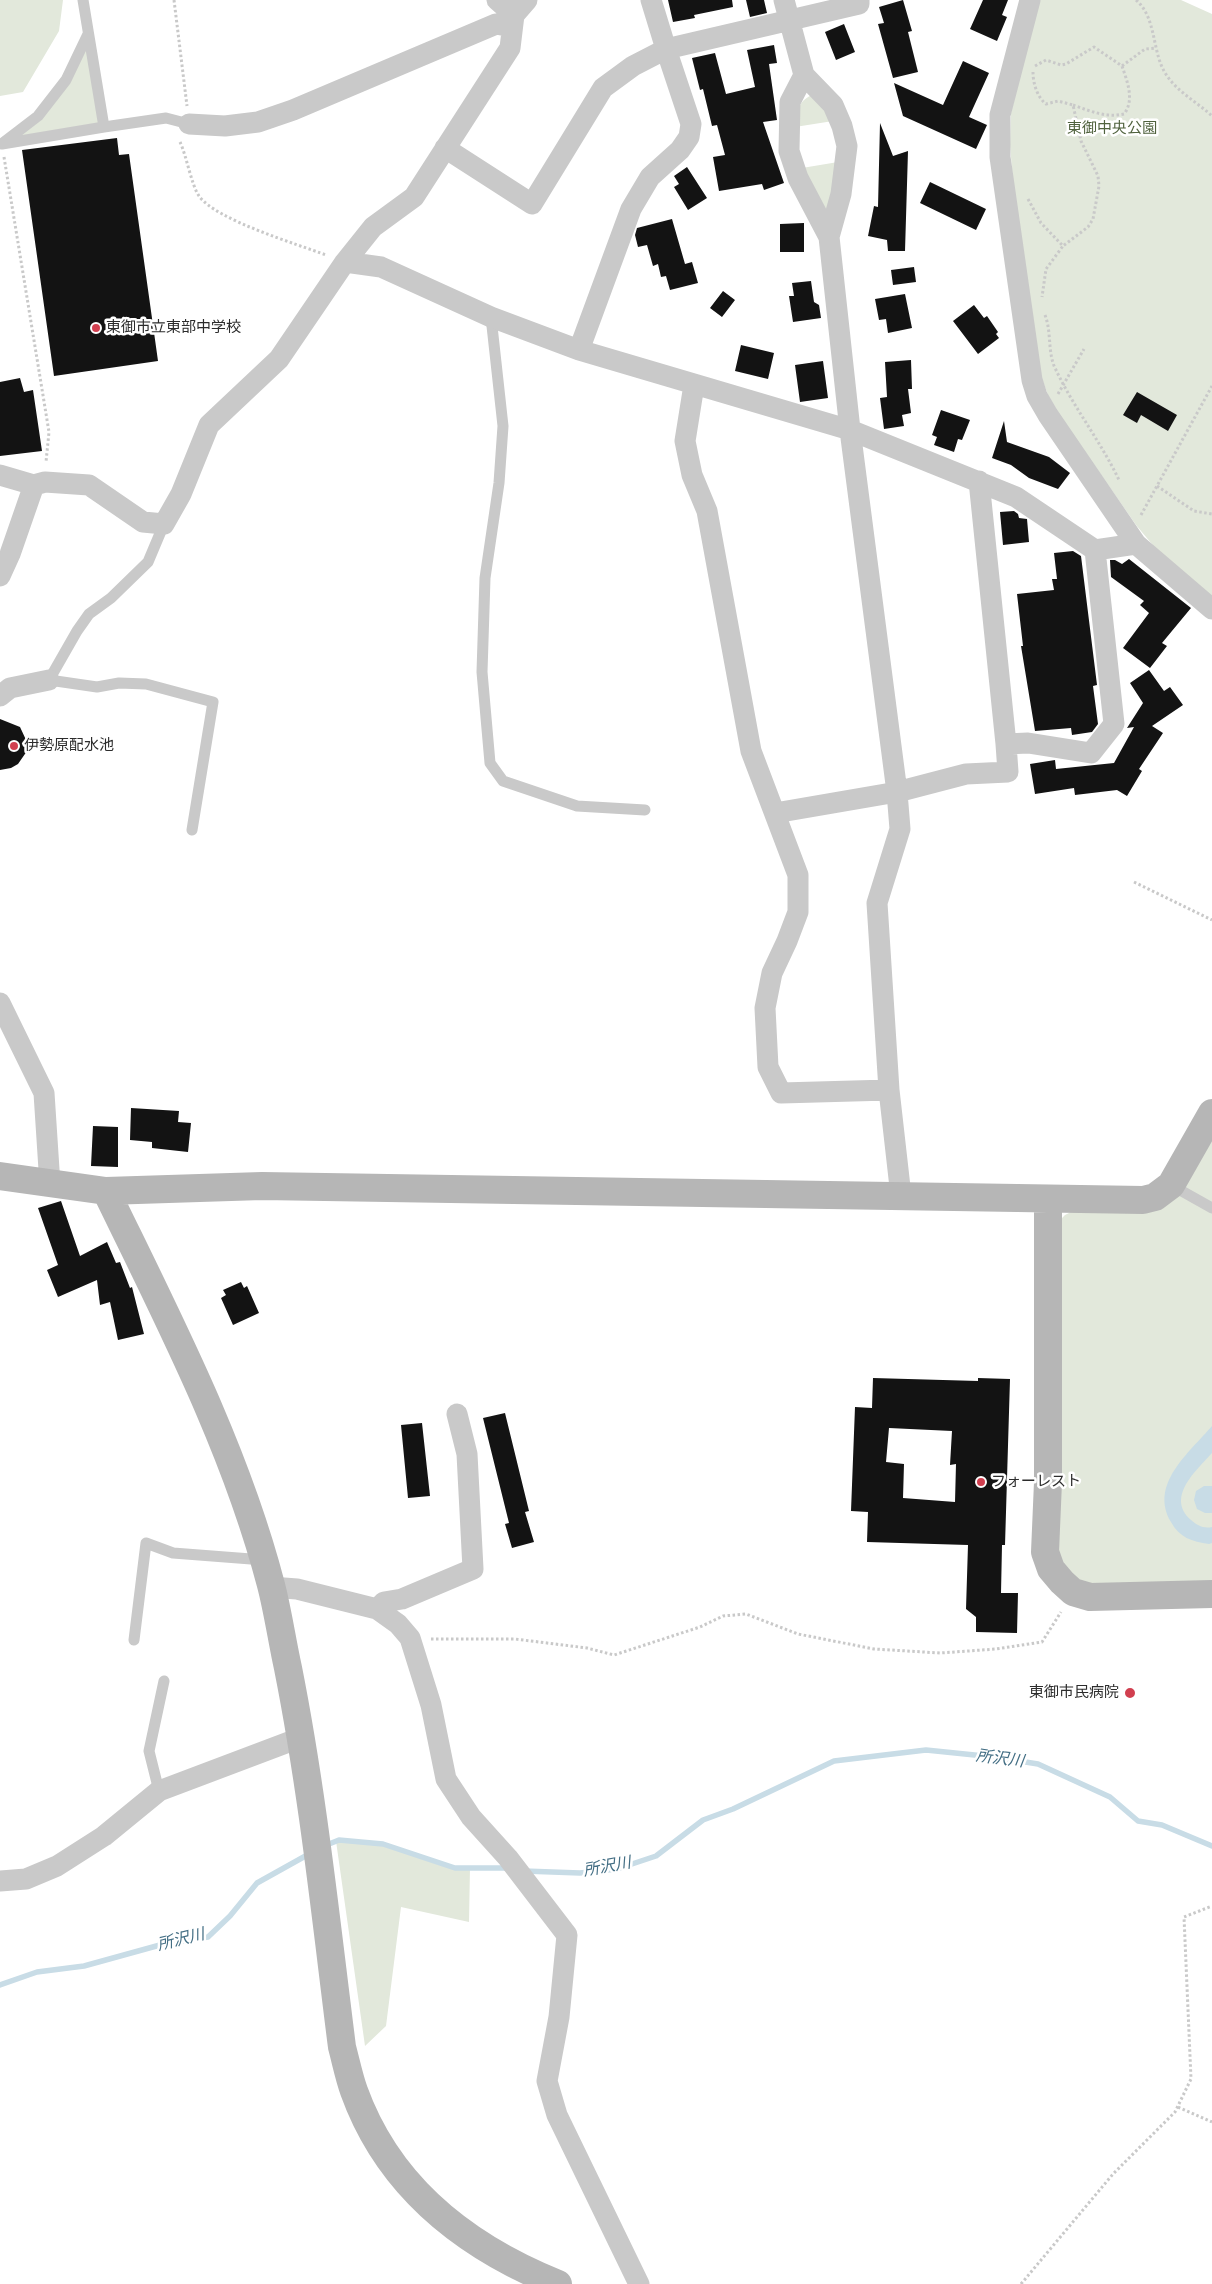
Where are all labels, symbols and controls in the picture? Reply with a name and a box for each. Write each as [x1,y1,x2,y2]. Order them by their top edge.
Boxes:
park label: 東御中央公園 [1067,120,1157,138]
place label: 東御市立東部中学校 [106,319,241,337]
marker: 東御市立東部中学校 [90,322,102,334]
place label: 伊勢原配水池 [24,737,114,755]
marker: 伊勢原配水池 [8,740,20,752]
place label: フォーレスト [991,1473,1081,1491]
marker: フォーレスト [975,1476,987,1488]
place label: 東御市民病院 [1029,1684,1119,1702]
marker: 東御市民病院 [1123,1686,1137,1700]
water label: 所沢川 [975,1747,1025,1771]
water label: 所沢川 [582,1853,632,1881]
water label: 所沢川 [155,1925,207,1955]

